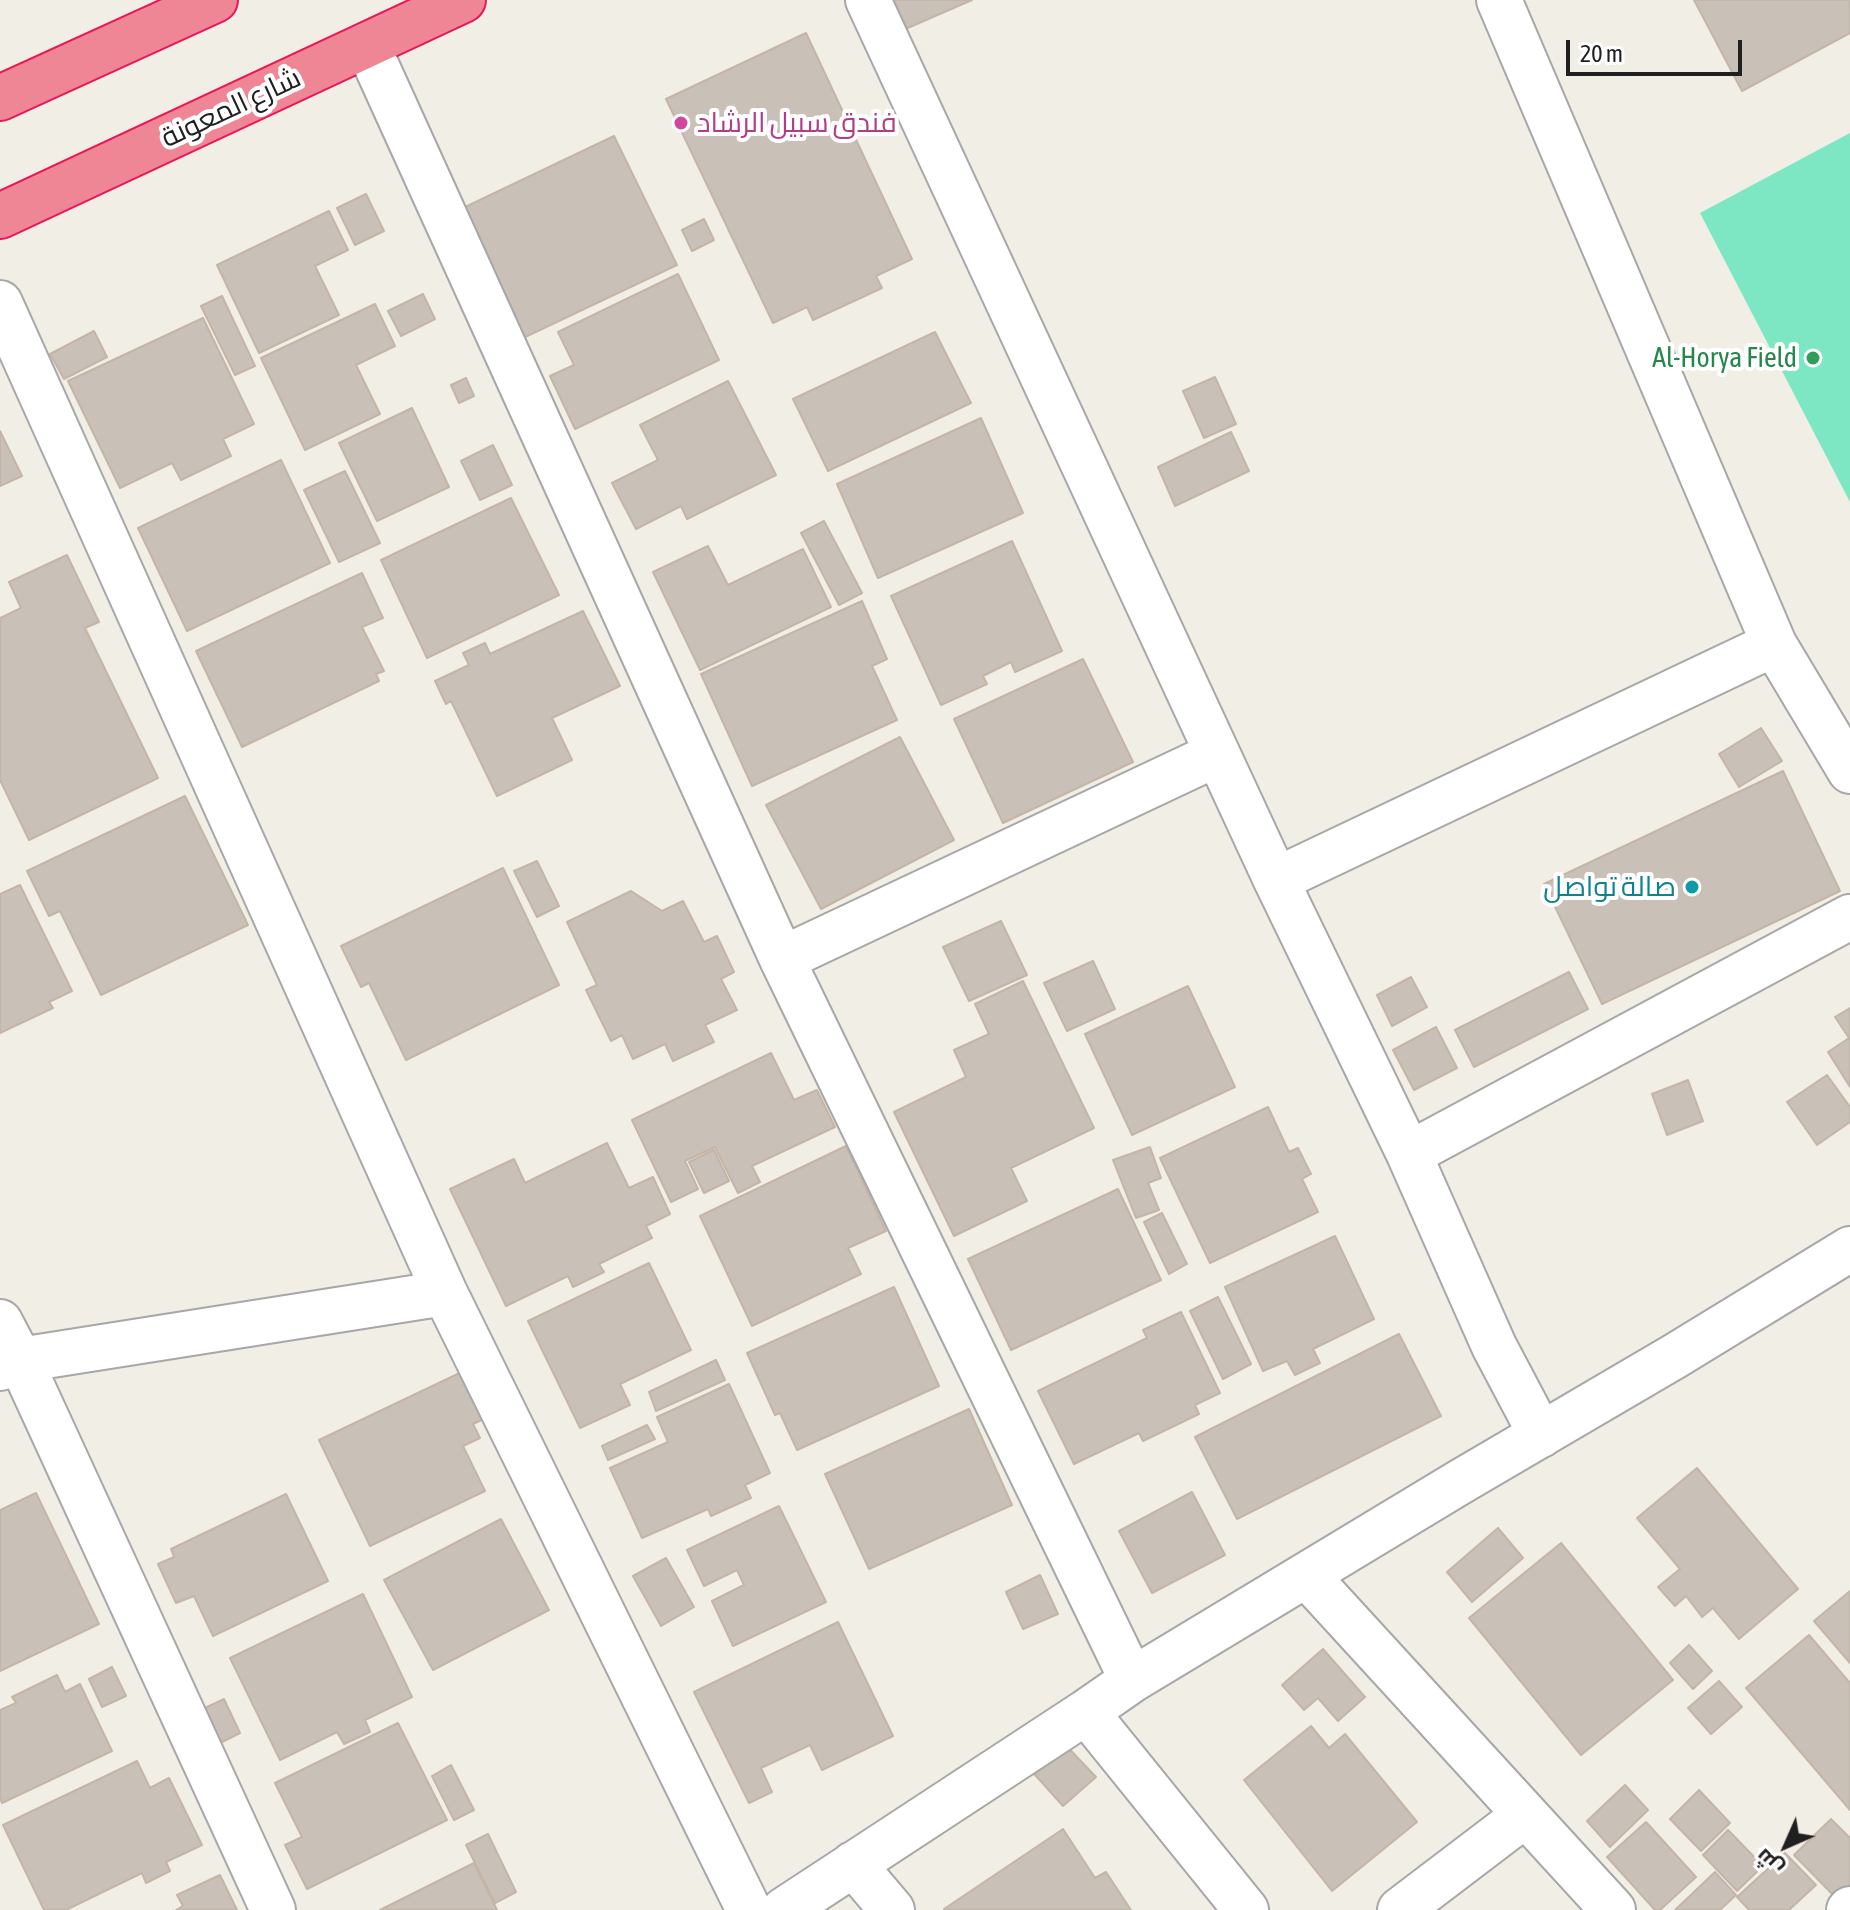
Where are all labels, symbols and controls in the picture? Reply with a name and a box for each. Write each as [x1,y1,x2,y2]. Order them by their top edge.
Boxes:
scale bar [1570,24,1746,74]
text: 20 m [1580,40,1623,67]
street label: شارع المعونة [156,61,306,155]
place label: فندق سبيل الرشاد [697,106,897,140]
marker: فندق سبيل الرشاد [672,114,690,132]
place label: Al-Horya Field [1652,341,1797,375]
marker: Al-Horya Field [1804,349,1822,367]
place label: صالة تواصل [1543,870,1676,904]
marker: صالة تواصل [1683,878,1701,896]
north arrow [1746,1806,1826,1886]
text: ش [1750,1844,1788,1882]

